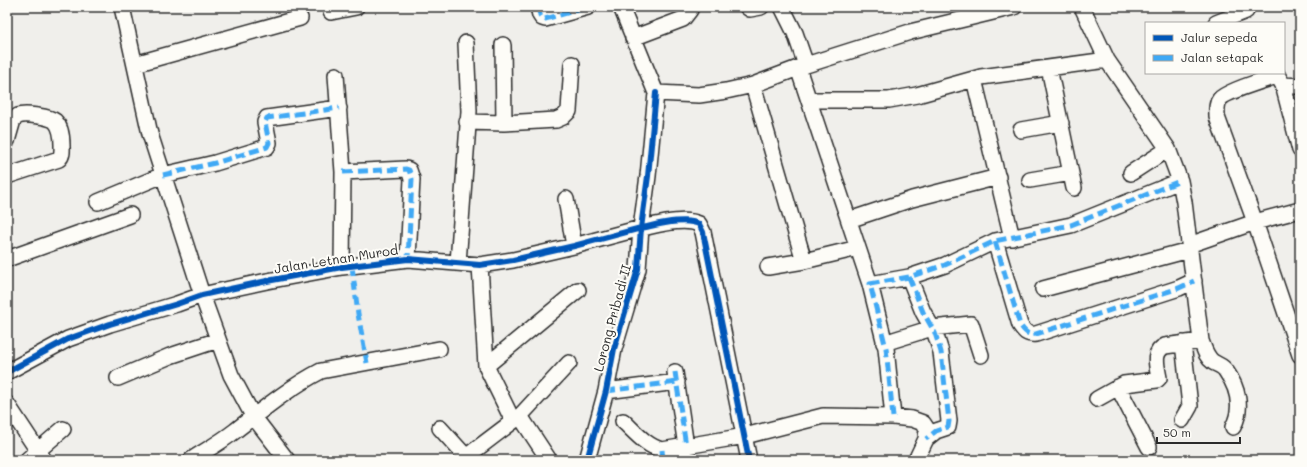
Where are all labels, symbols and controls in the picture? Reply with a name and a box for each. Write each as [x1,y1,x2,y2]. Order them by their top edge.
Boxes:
legend [1145,22,1285,74]
text: Jalur sepeda [1181,29,1258,45]
text: Jalan setapak [1181,49,1263,65]
street label: Jalan Letnan Murod [273,240,399,277]
street label: Lorong Pribadi II [589,262,634,373]
scale bar [1157,419,1240,445]
text: 50 m [1163,424,1191,440]

